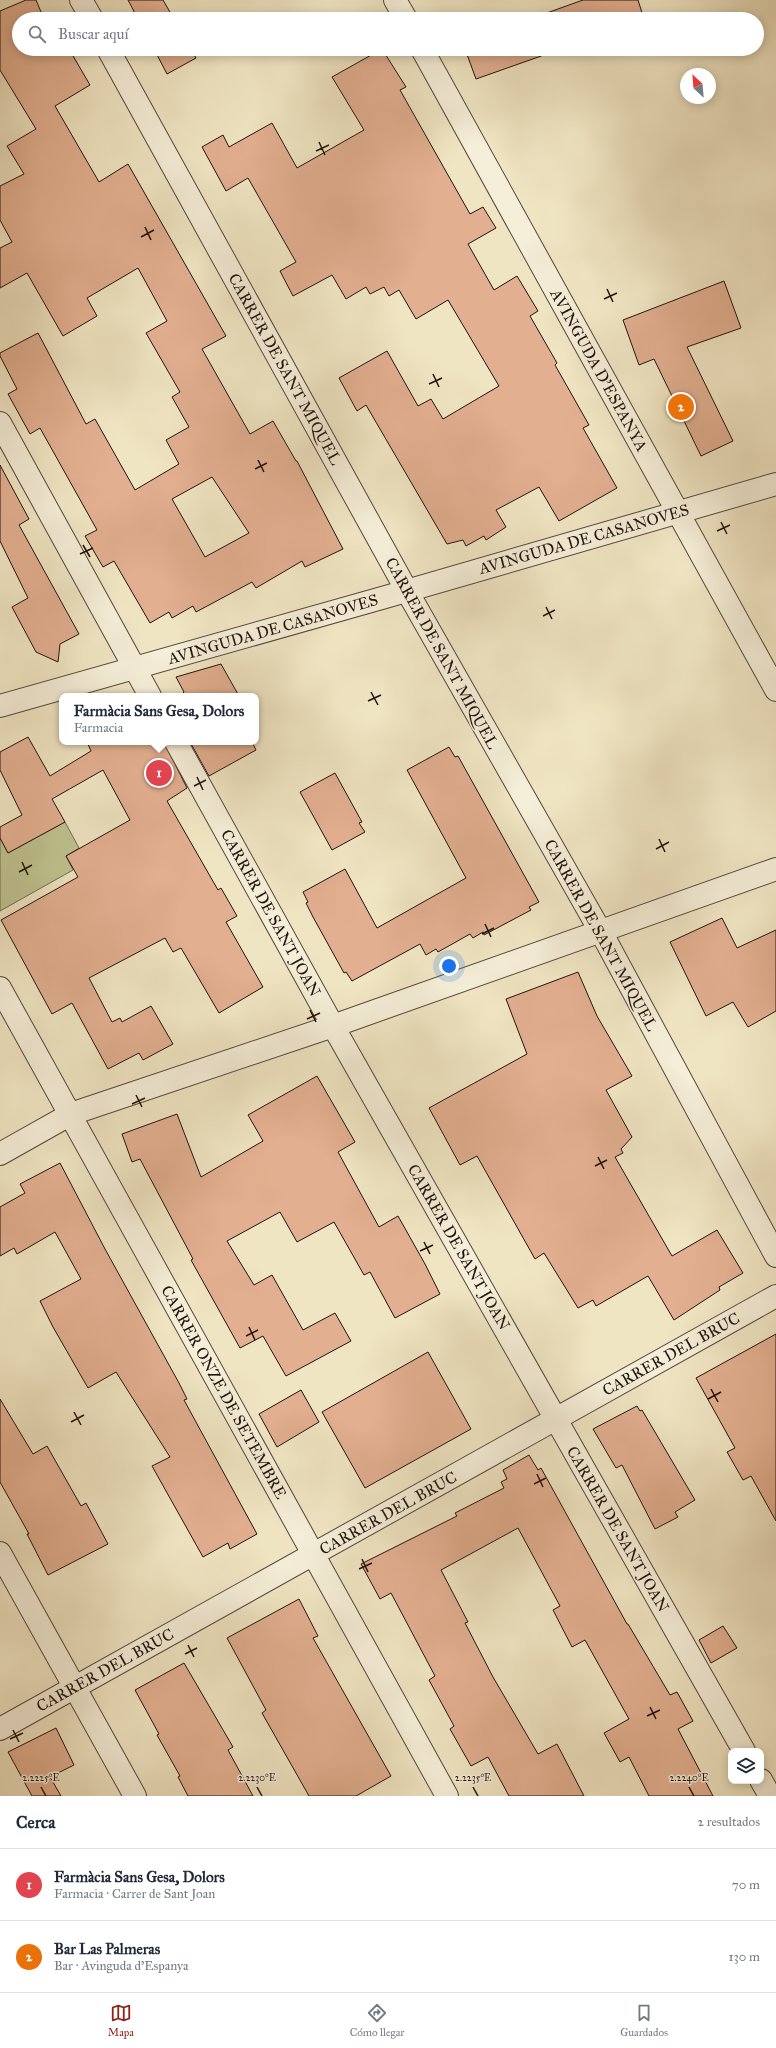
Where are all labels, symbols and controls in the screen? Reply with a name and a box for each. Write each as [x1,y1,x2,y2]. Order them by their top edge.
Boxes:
search box [12,12,764,56]
icon: search [26,23,48,45]
text: Buscar aquí [58,25,129,43]
north arrow [680,68,716,104]
street label: CARRER DE SANT MIQUEL [224,270,346,468]
street label: AVINGUDA D'ESPANYA [546,285,652,455]
pin: 2 [668,392,694,422]
street label: AVINGUDA DE CASANOVES [476,500,691,578]
street label: CARRER DE SANT MIQUEL [381,554,503,752]
street label: AVINGUDA DE CASANOVES [165,590,380,668]
popup [59,693,259,745]
text: Farmàcia Sans Gesa, Dolors [74,702,244,720]
text: Farmacia [74,720,123,736]
pin: 1 [146,758,172,788]
street label: CARRER DE SANT JOAN [216,826,325,1001]
street label: CARRER DE SANT MIQUEL [540,836,662,1034]
your location [439,956,459,976]
street label: CARRER DE SANT JOAN [403,1161,515,1334]
street label: CARRER ONZE DE SETEMBRE [157,1282,291,1502]
street label: CARRER DEL BRUC [599,1308,743,1400]
street label: CARRER DE SANT JOAN [562,1443,674,1616]
street label: CARRER DEL BRUC [316,1467,460,1559]
street label: CARRER DEL BRUC [33,1624,177,1716]
map controls [728,1748,764,1784]
button: layers [728,1748,764,1784]
text: 2.2225°E [22,1772,60,1784]
text: 2.2230°E [238,1772,276,1784]
text: 2.2235°E [455,1772,491,1784]
text: 2.2240°E [669,1772,709,1784]
text: Cerca [16,1812,55,1833]
text: 2 resultados [697,1814,760,1830]
text: Farmàcia Sans Gesa, Dolors [54,1868,225,1886]
text: 1 [26,1877,32,1893]
text: 70 m [732,1877,760,1893]
text: Farmacia · Carrer de Sant Joan [54,1886,215,1902]
text: Bar Las Palmeras [54,1940,160,1958]
text: 2 [26,1949,32,1965]
text: 130 m [728,1949,760,1965]
text: Bar · Avinguda d'Espanya [54,1958,189,1974]
tab: Mapa [108,2002,134,2039]
tab: Cómo llegar [350,2002,404,2039]
tab: Guardados [620,2002,668,2039]

